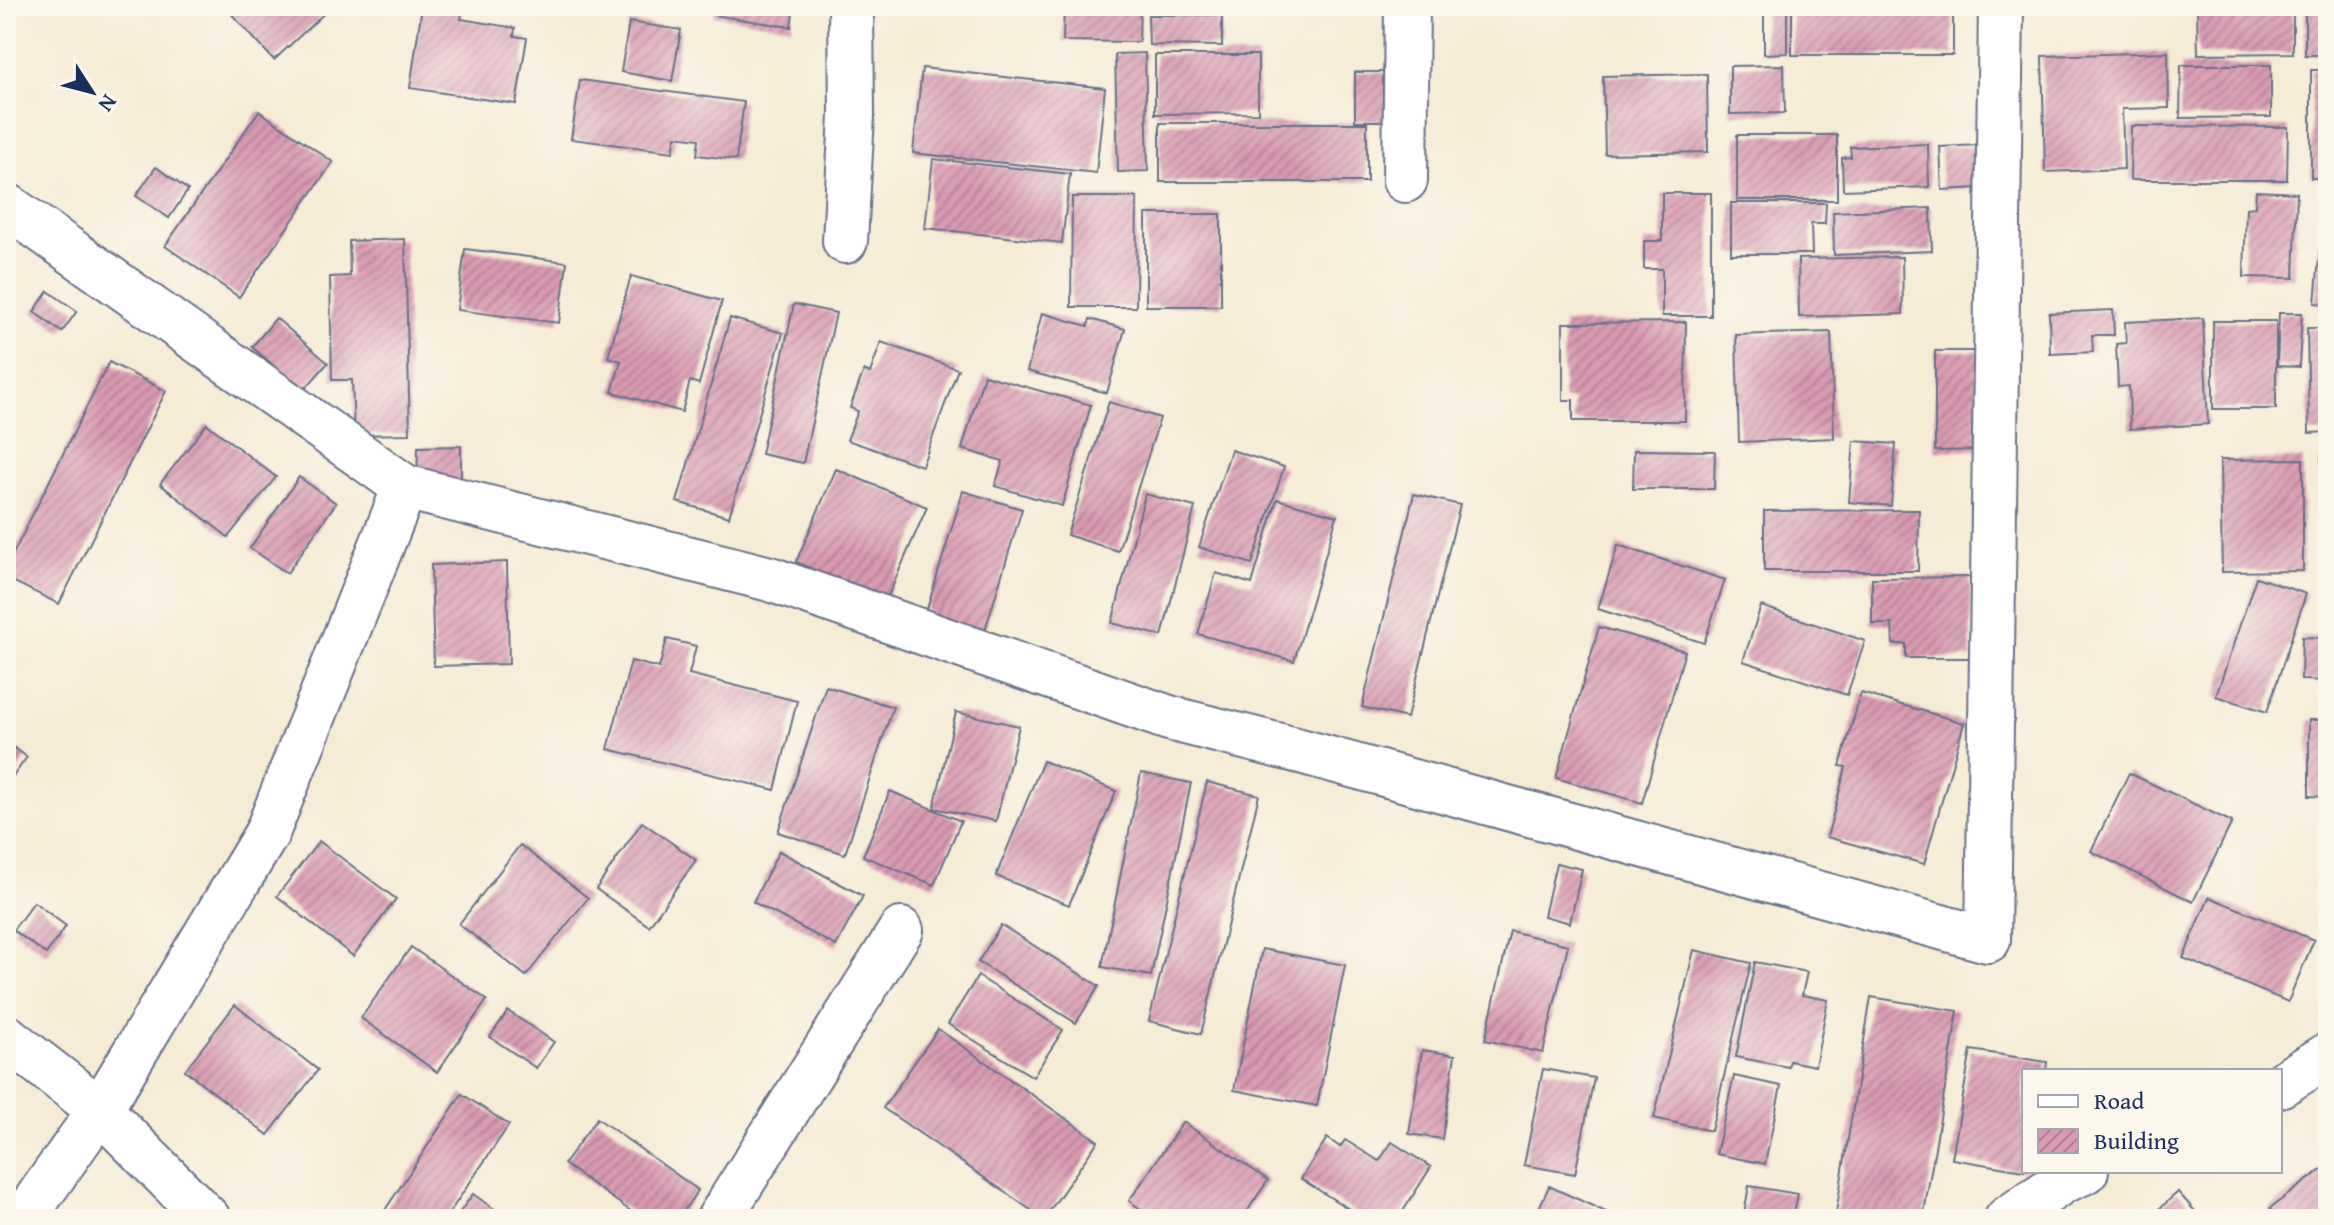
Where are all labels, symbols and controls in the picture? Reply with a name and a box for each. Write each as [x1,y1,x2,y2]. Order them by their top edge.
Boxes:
north arrow [52,52,132,132]
text: N [91,88,125,119]
legend [2022,1069,2282,1173]
text: Road [2094,1083,2144,1118]
text: Building [2094,1123,2179,1158]

